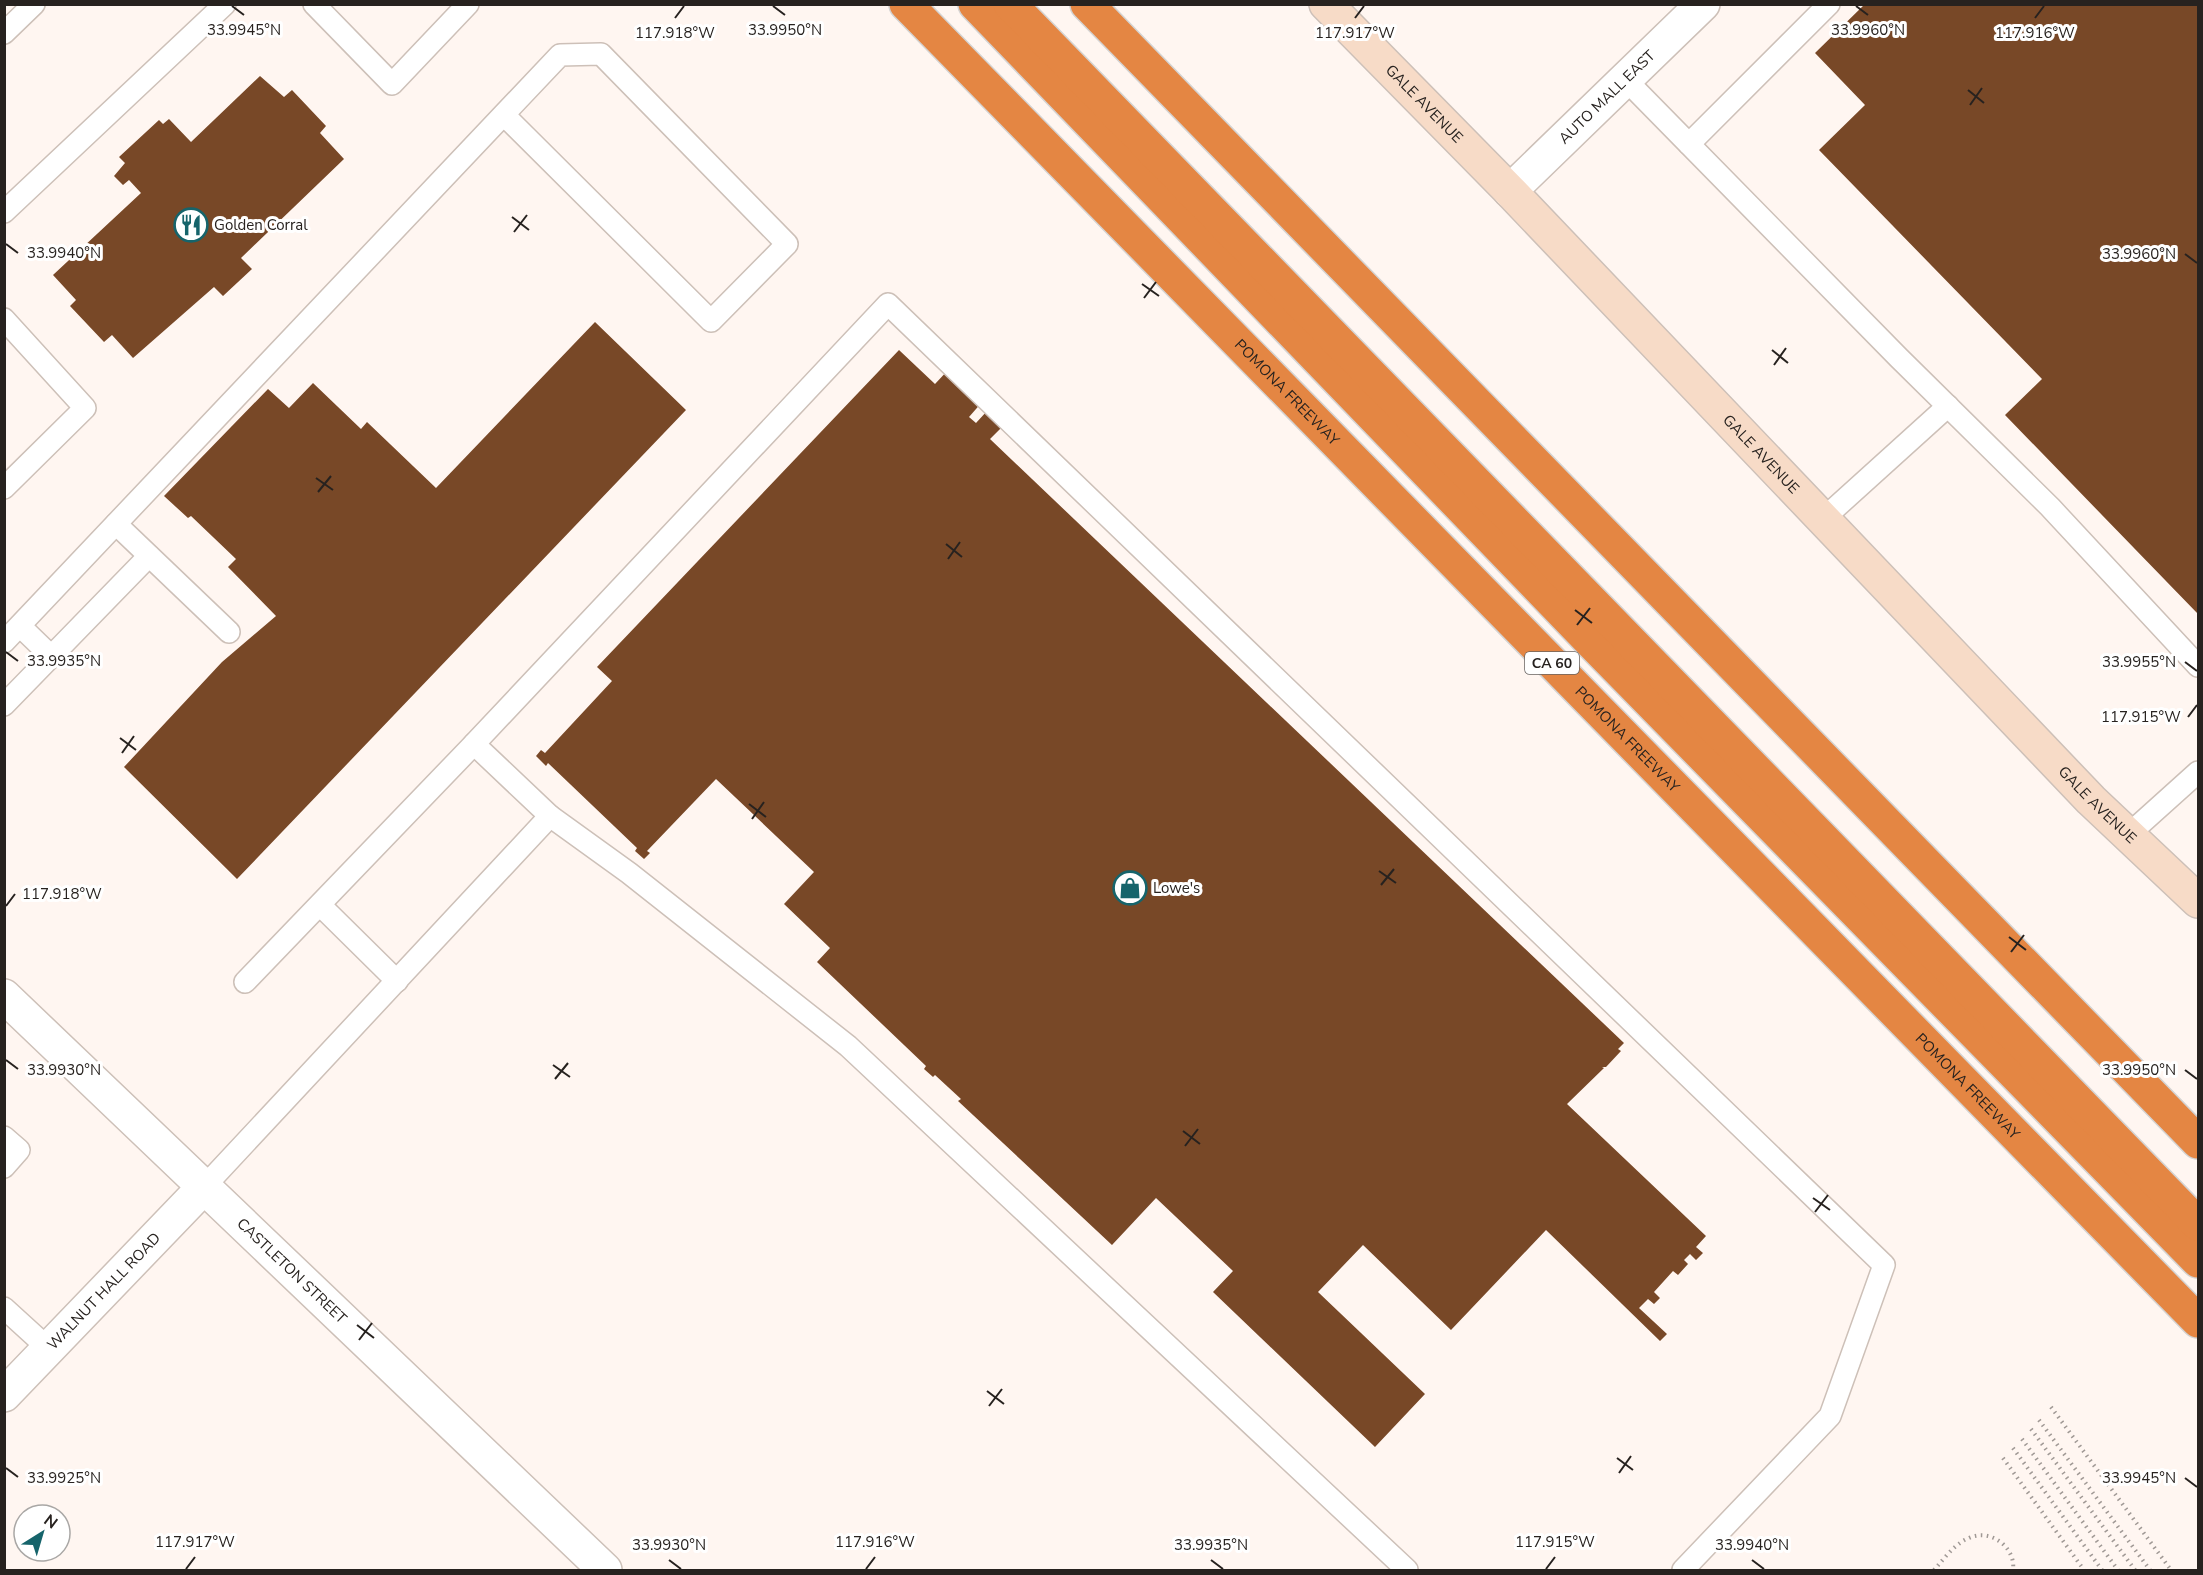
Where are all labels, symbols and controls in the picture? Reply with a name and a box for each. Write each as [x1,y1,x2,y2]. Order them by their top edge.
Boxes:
text: 33.9945°N [207,20,281,40]
text: 33.9950°N [748,20,822,40]
text: 33.9960°N [1831,20,1905,40]
text: 117.918°W [635,23,715,43]
text: 117.917°W [1315,23,1395,43]
text: 117.916°W [1995,23,2075,43]
street label: AUTO MALL EAST [1554,46,1659,148]
street label: GALE AVENUE [1381,60,1467,147]
restaurant icon: Golden Corral [173,207,209,243]
place label: Golden Corral [214,215,308,235]
text: 33.9940°N [27,243,101,263]
text: 33.9960°N [2102,244,2176,264]
street label: POMONA FREEWAY [1230,335,1344,451]
street label: GALE AVENUE [1718,410,1804,498]
text: 33.9935°N [27,651,101,671]
road number: CA 60 [1525,652,1579,674]
text: 33.9955°N [2102,652,2176,672]
street label: POMONA FREEWAY [1571,682,1685,798]
text: 117.915°W [2101,707,2181,727]
street label: GALE AVENUE [2054,762,2141,848]
shop icon: Lowe's [1112,870,1148,906]
place label: Lowe's [1153,878,1200,898]
text: 117.918°W [22,884,102,904]
street label: POMONA FREEWAY [1911,1029,2025,1144]
text: 33.9930°N [27,1060,101,1080]
text: 33.9950°N [2102,1060,2176,1080]
street label: CASTLETON STREET [233,1214,351,1328]
street label: WALNUT HALL ROAD [43,1228,165,1354]
text: 33.9925°N [27,1468,101,1488]
text: 33.9945°N [2102,1468,2176,1488]
north arrow [12,1503,72,1563]
text: N [39,1509,62,1534]
text: 117.917°W [155,1532,235,1552]
text: 117.916°W [835,1532,915,1552]
text: 117.915°W [1515,1532,1595,1552]
text: 33.9930°N [632,1535,706,1555]
text: 33.9935°N [1174,1535,1248,1555]
text: 33.9940°N [1715,1535,1789,1555]

